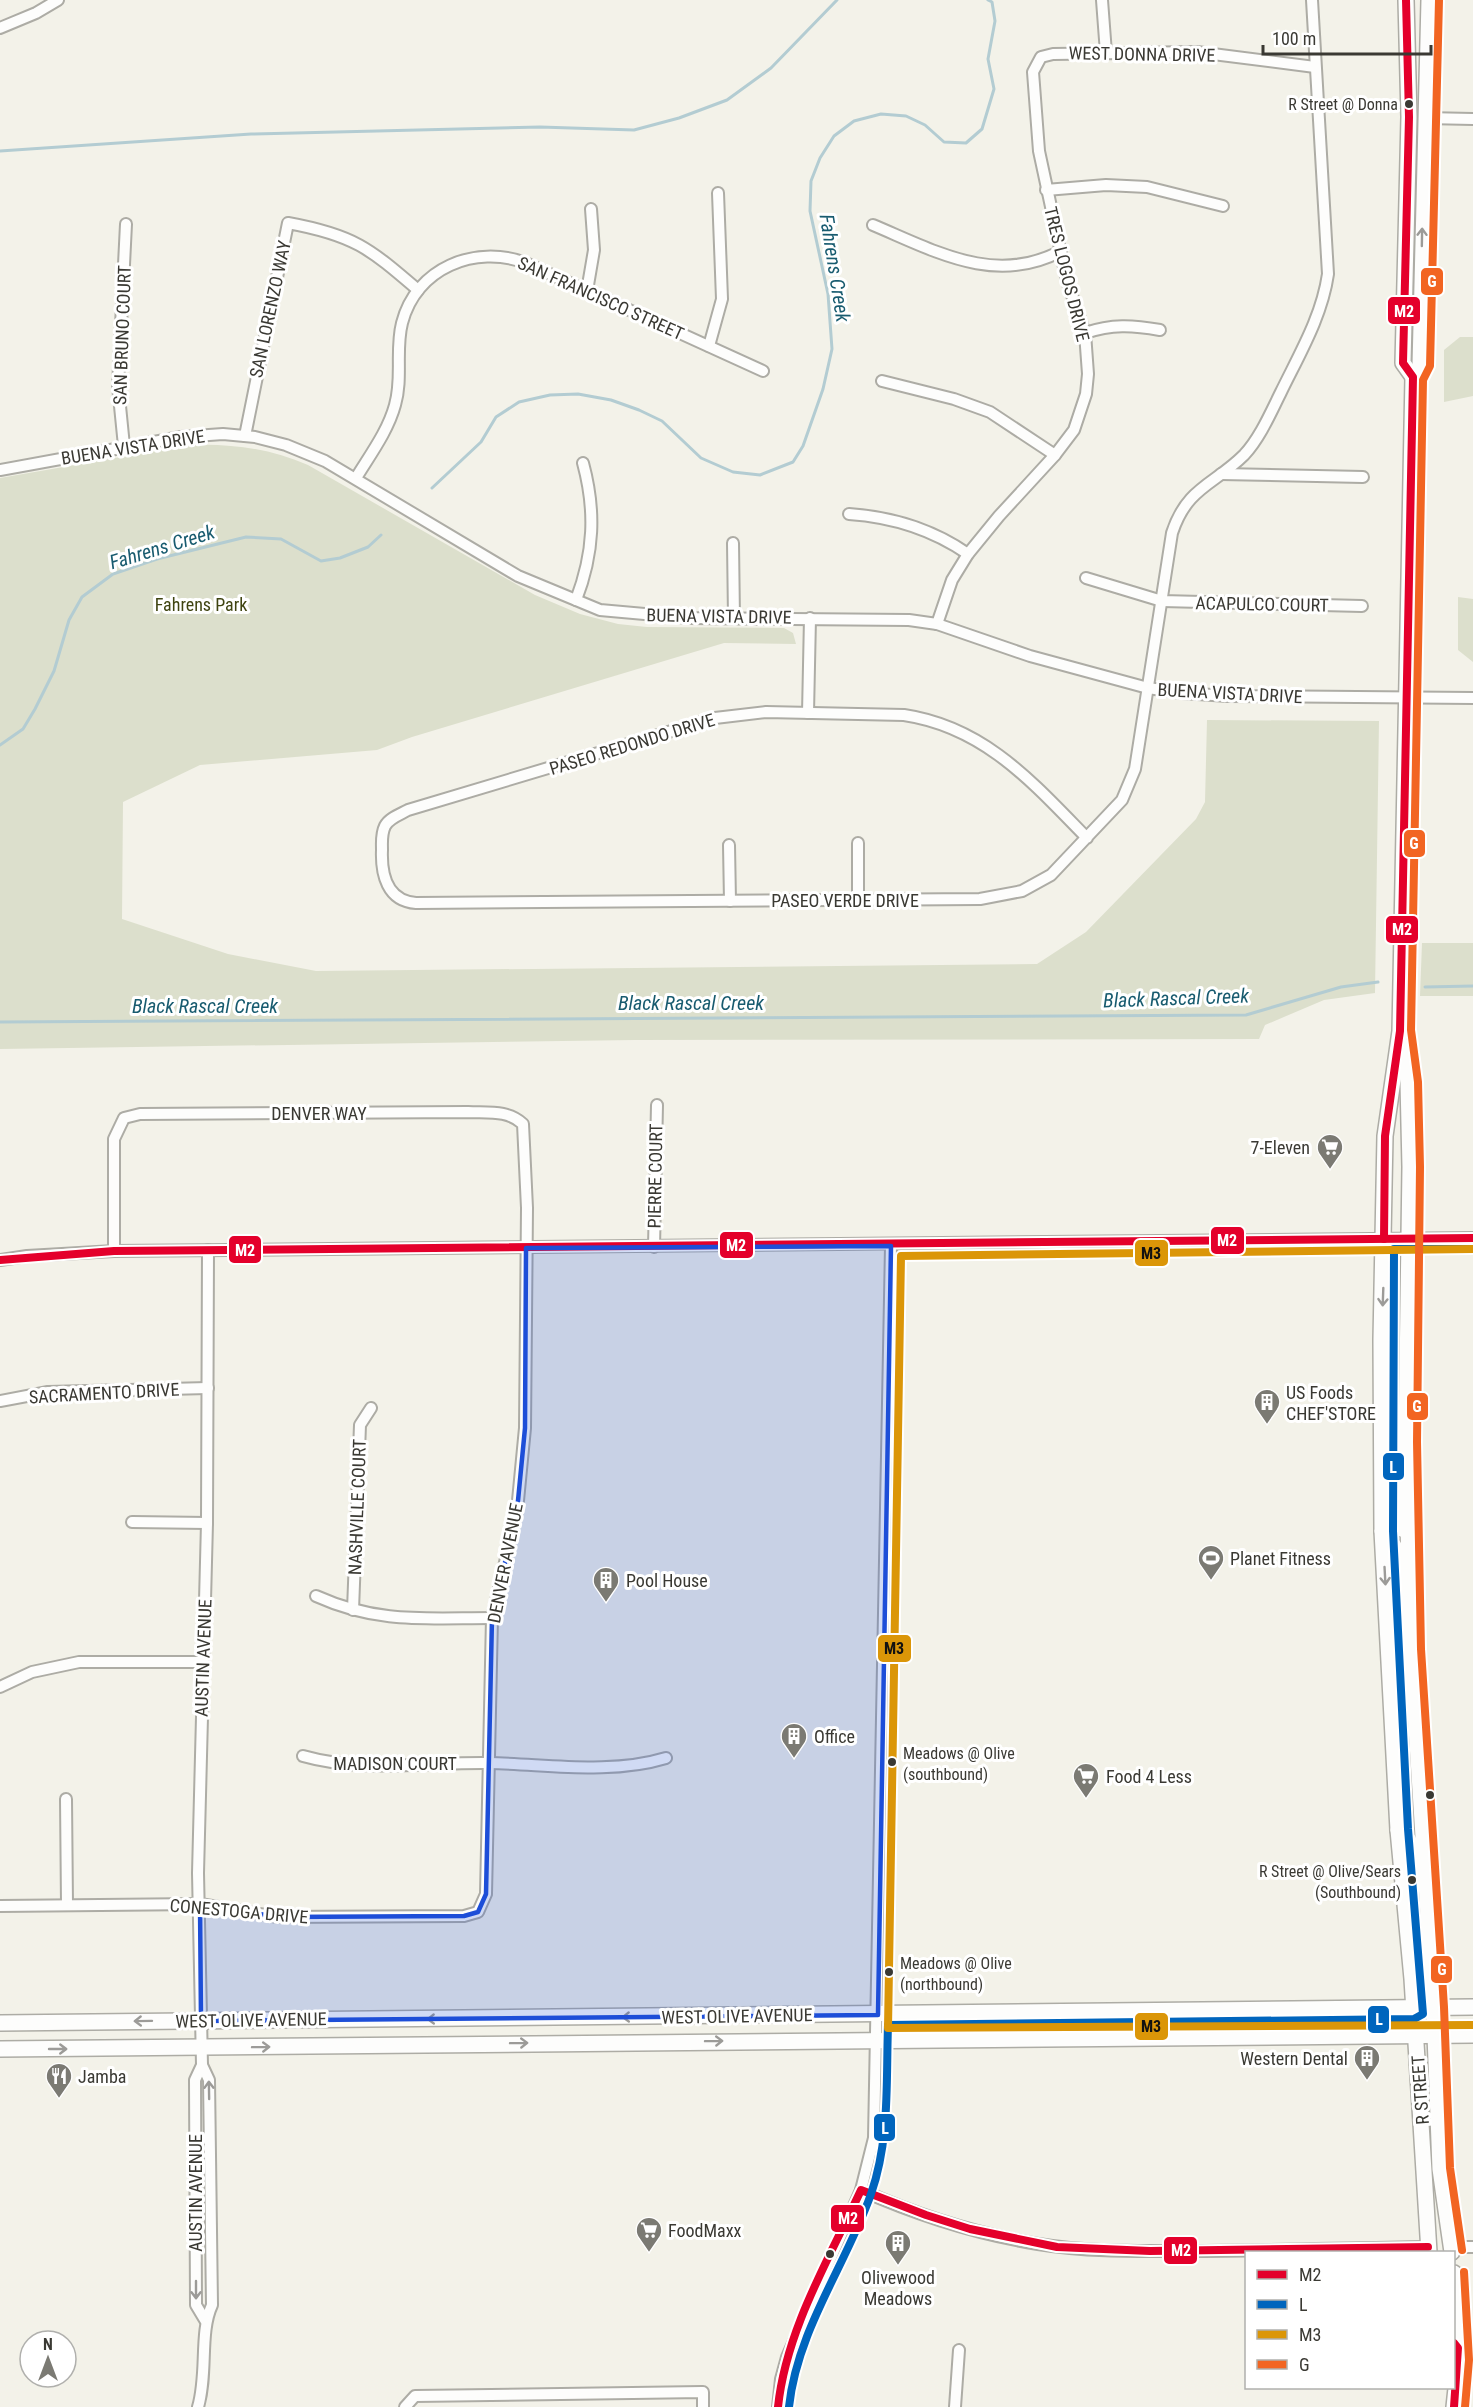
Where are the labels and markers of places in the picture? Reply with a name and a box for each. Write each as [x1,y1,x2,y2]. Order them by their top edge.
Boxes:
place label: R Street @ Donna [1288,95,1398,114]
marker: R Street @ Donna [1403,98,1415,110]
supermarket icon: 7-Eleven [1315,1132,1345,1170]
place label: 7-Eleven [1251,1137,1310,1158]
place label: US Foods CHEF'STORE [1286,1382,1376,1424]
building icon: US Foods CHEF'STORE [1252,1387,1282,1425]
sports icon: Planet Fitness [1196,1543,1226,1581]
place label: Planet Fitness [1230,1548,1331,1569]
building icon: Pool House [591,1565,621,1603]
place label: Pool House [626,1570,708,1591]
building icon: Office [779,1721,809,1759]
place label: Office [814,1726,855,1747]
place label: Meadows @ Olive (southbound) [903,1744,1015,1784]
marker: Meadows @ Olive (southbound) [886,1756,898,1768]
supermarket icon: Food 4 Less [1071,1761,1101,1799]
place label: Food 4 Less [1106,1766,1192,1787]
unlabelled marker [1424,1789,1436,1801]
place label: R Street @ Olive/Sears (Southbound) [1259,1862,1401,1902]
marker: R Street @ Olive/Sears (Southbound) [1406,1874,1418,1886]
place label: Meadows @ Olive (northbound) [900,1954,1012,1994]
marker: Meadows @ Olive (northbound) [883,1966,895,1978]
building icon: Western Dental [1352,2043,1382,2081]
place label: Western Dental [1240,2048,1348,2069]
restaurant icon: Jamba [44,2061,74,2099]
place label: Jamba [78,2066,126,2087]
supermarket icon: FoodMaxx [634,2215,664,2253]
place label: FoodMaxx [668,2220,742,2241]
building icon: Olivewood Meadows [883,2228,913,2266]
unlabelled marker [824,2248,836,2260]
place label: Olivewood Meadows [861,2267,935,2309]

